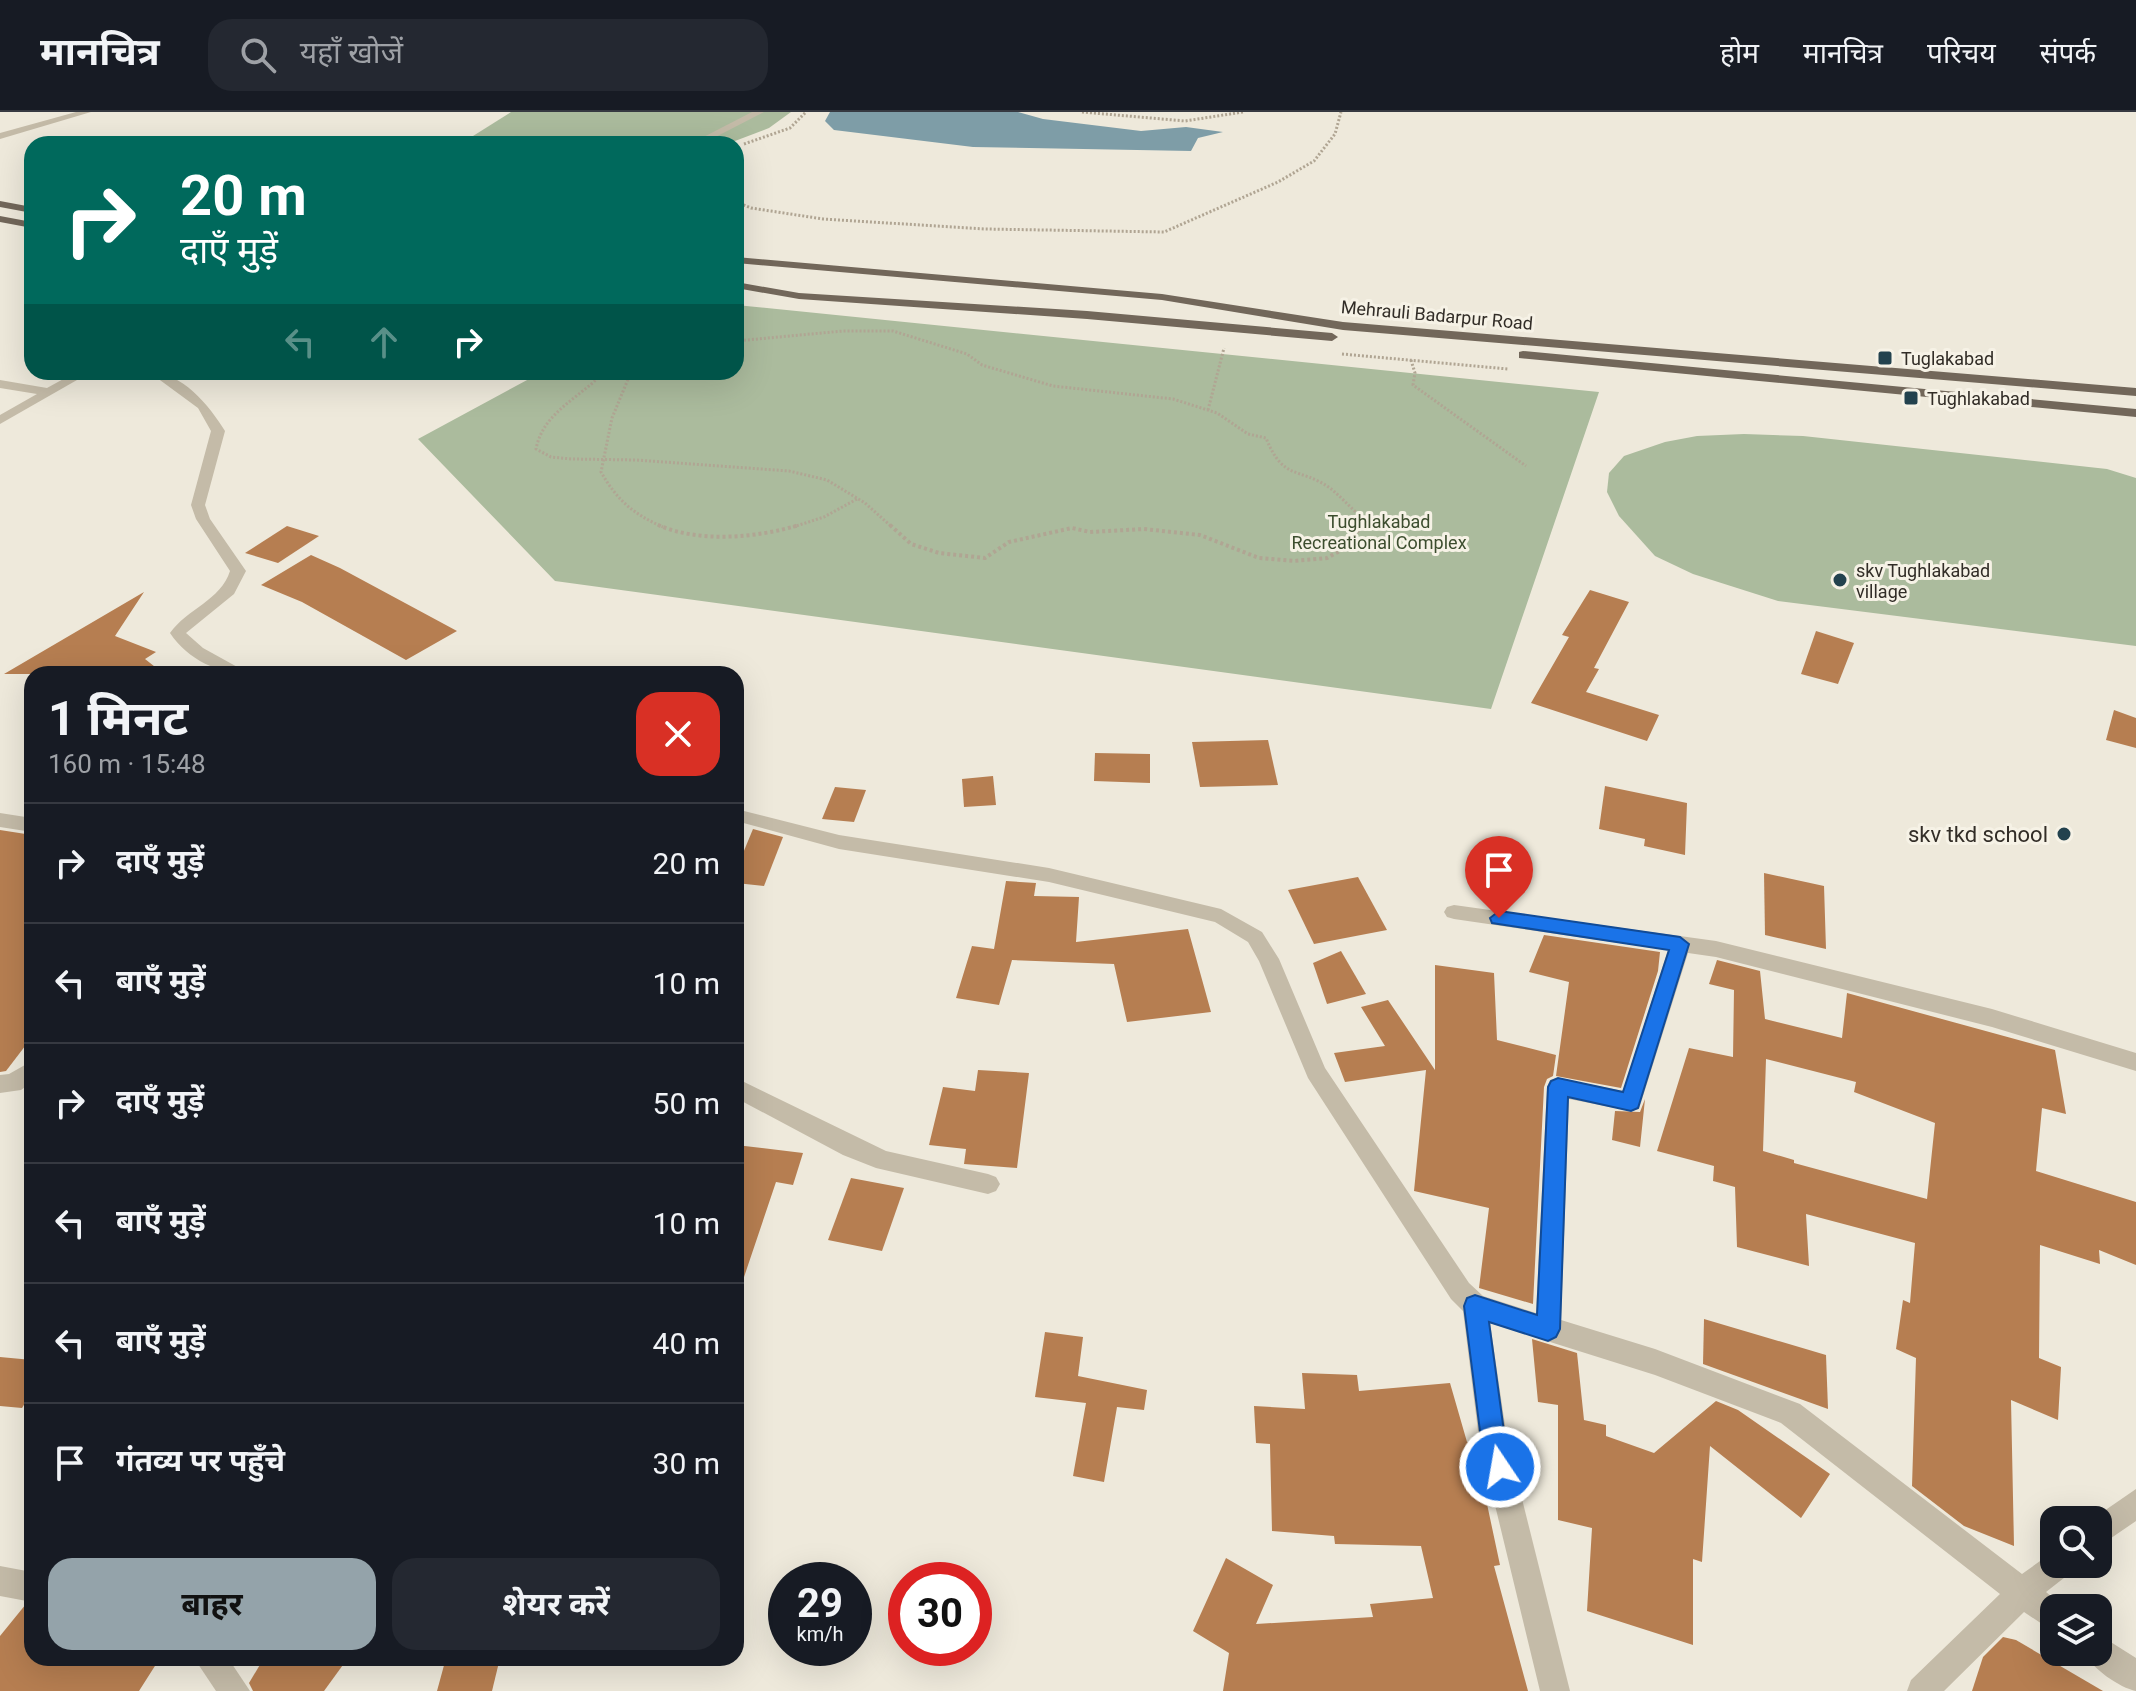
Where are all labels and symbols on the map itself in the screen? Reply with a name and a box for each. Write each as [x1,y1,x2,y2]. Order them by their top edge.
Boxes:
street label: Mehrauli Badarpur Road [1340,296,1534,334]
place label: Tuglakabad [1901,348,1994,369]
marker: Tuglakabad [1876,349,1894,367]
place label: Tughlakabad [1927,388,2030,409]
marker: Tughlakabad [1902,389,1920,407]
park label: Tughlakabad Recreational Complex [1291,511,1467,553]
place label: skv Tughlakabad village [1856,560,1990,602]
marker: skv Tughlakabad village [1831,571,1849,589]
place label: skv tkd school [1908,822,2048,847]
marker: skv tkd school [2055,825,2073,843]
pin [1465,836,1533,918]
position arrow [1458,1425,1542,1509]
speed limit sign: 30 [888,1562,992,1666]

